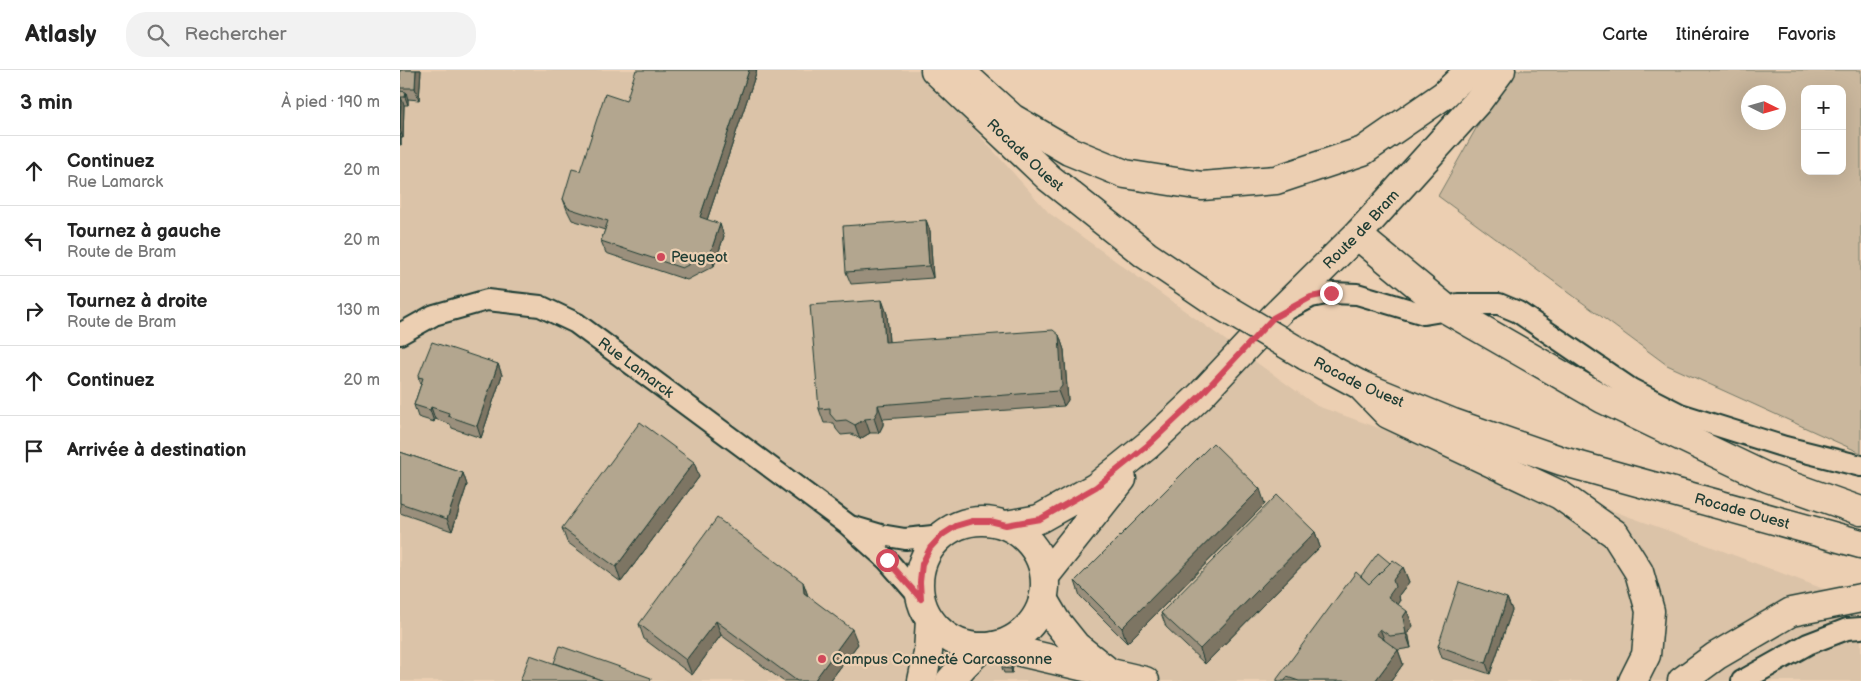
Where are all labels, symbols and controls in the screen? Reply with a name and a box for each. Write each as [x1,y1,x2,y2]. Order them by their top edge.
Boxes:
search box [126,12,476,57]
text: Atlasly [25,20,96,49]
icon: search [144,21,172,49]
text: Rechercher [184,23,286,46]
text: Carte [1602,24,1648,45]
text: Itinéraire [1676,24,1749,45]
text: Favoris [1777,24,1836,45]
north arrow [1741,85,1786,130]
map controls [1801,85,1846,175]
button: + [1801,85,1846,130]
text: 3 min [20,90,73,115]
text: À pied · 190 m [281,93,380,112]
street label: Rocade Ouest [983,115,1067,196]
button: − [1801,130,1846,175]
text: Continuez [67,150,154,173]
icon: ahead [20,157,48,185]
text: 20 m [344,161,380,180]
text: Rue Lamarck [67,173,163,192]
street label: Route de Bram [1319,186,1403,273]
text: Tournez à gauche [67,220,221,243]
icon: left [20,227,48,255]
text: 20 m [344,231,380,250]
text: Route de Bram [67,243,176,262]
place label: Peugeot [671,248,728,267]
marker: Peugeot [655,251,667,263]
route end [1320,282,1343,305]
text: Tournez à droite [67,290,208,313]
icon: right [20,297,48,325]
text: 130 m [337,301,380,320]
text: Route de Bram [67,313,176,332]
street label: Rue Lamarck [594,334,678,403]
street label: Rocade Ouest [1310,353,1407,412]
icon: ahead [20,367,48,395]
text: Continuez [67,369,154,392]
text: 20 m [344,371,380,390]
icon: arrive [20,437,48,465]
text: Arrivée à destination [67,439,246,462]
street label: Rocade Ouest [1692,489,1792,534]
route start [876,549,899,572]
place label: Campus Connecté Carcassonne [832,650,1052,669]
marker: Campus Connecté Carcassonne [816,653,828,665]

